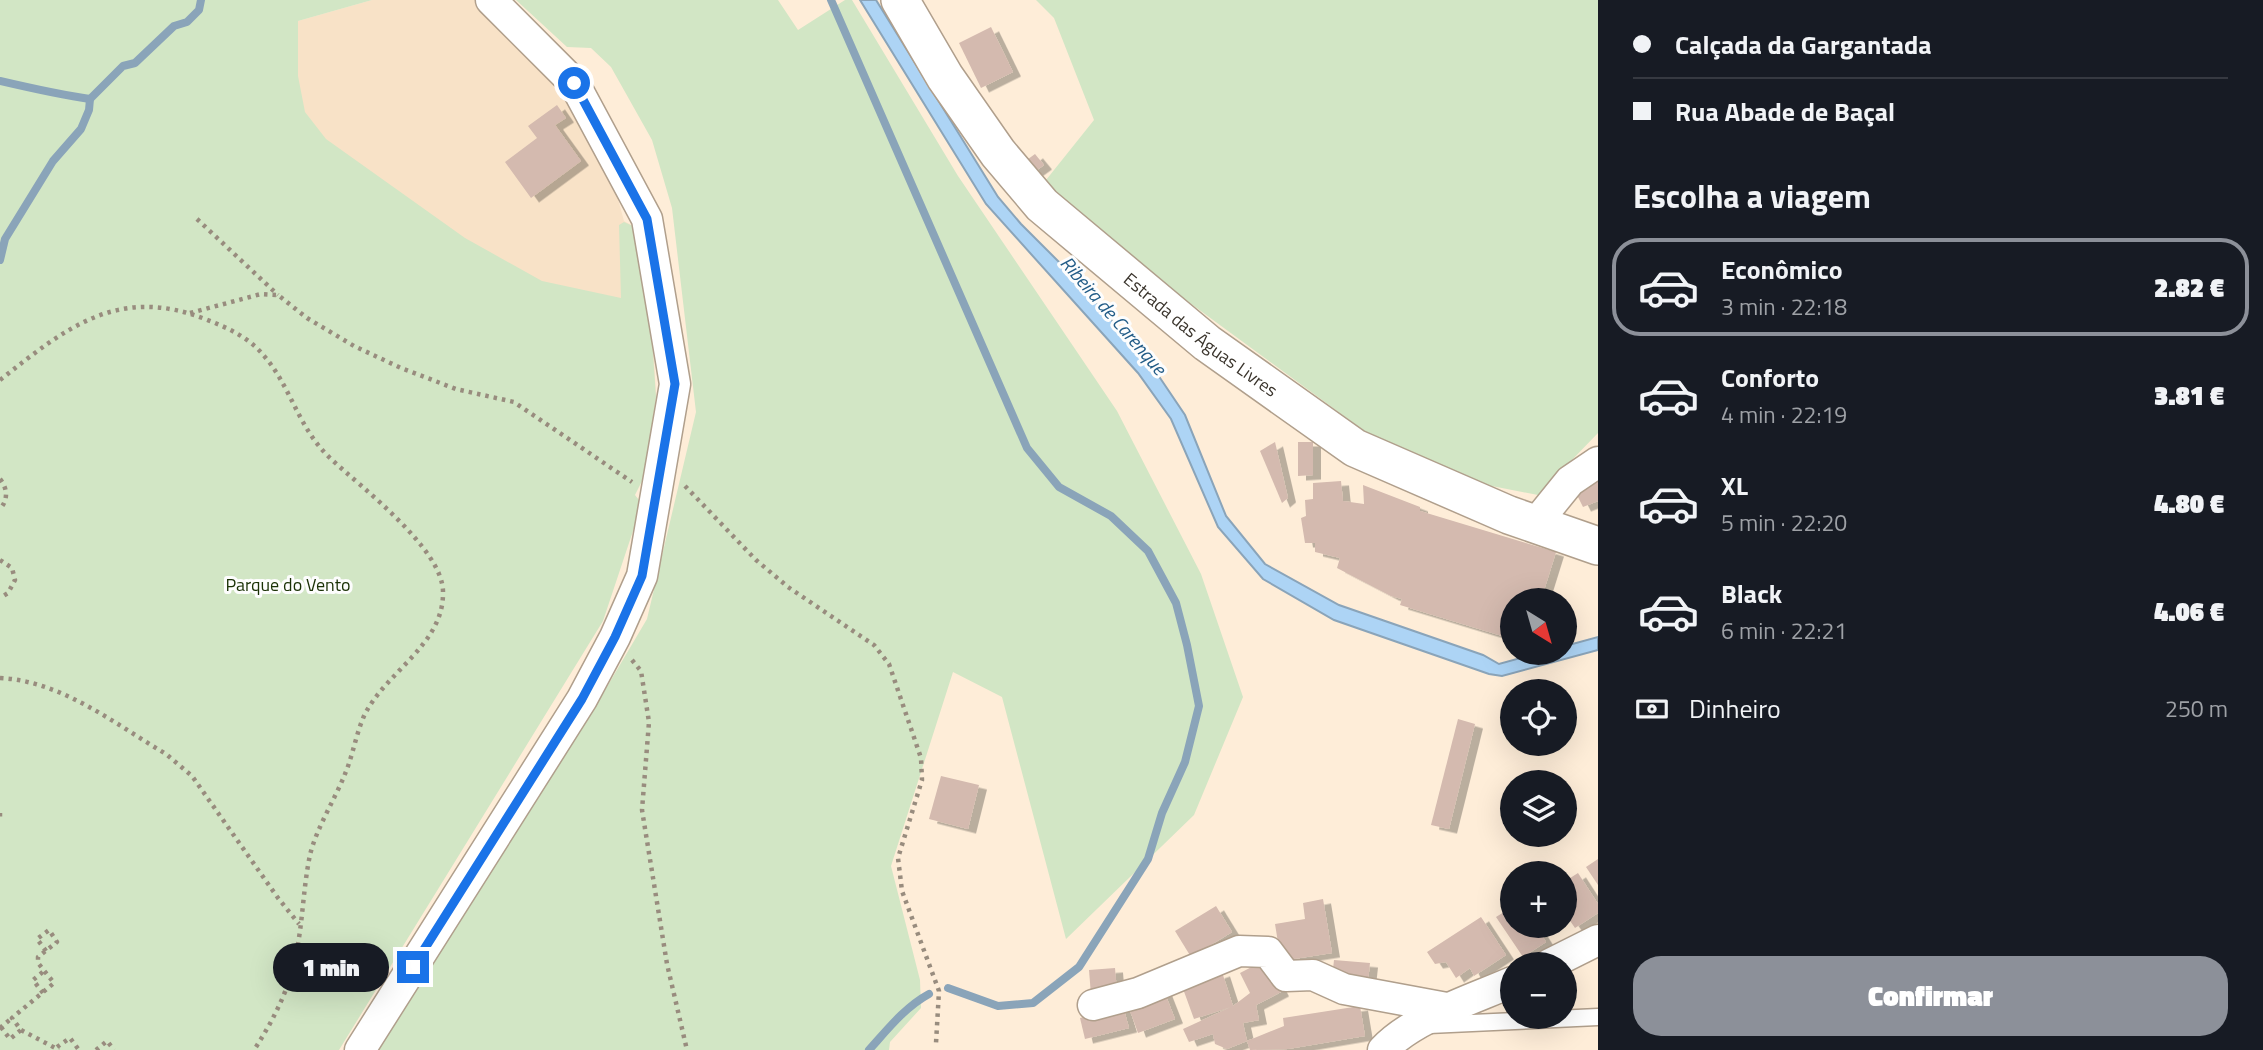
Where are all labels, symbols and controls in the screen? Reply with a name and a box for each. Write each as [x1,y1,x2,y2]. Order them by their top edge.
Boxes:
text: Calçada da Gargantada [1675,25,1932,64]
route start [558,67,590,99]
text: Rua Abade de Baçal [1675,92,1895,131]
text: Escolha a viagem [1633,172,1871,220]
water label: Ribeira de Carenque [1054,249,1175,382]
text: Econômico [1721,250,1843,289]
icon: car [1637,256,1700,319]
street label: Estrada das Águas Livres [1118,266,1284,403]
text: 2.82 € [2154,268,2224,307]
text: 3 min · 22:18 [1721,289,1847,324]
text: Conforto [1721,358,1819,397]
icon: car [1637,364,1700,427]
text: 3.81 € [2154,376,2224,415]
text: 4 min · 22:19 [1721,397,1847,432]
text: XL [1721,466,1748,505]
icon: car [1637,472,1700,535]
text: 4.80 € [2154,484,2224,523]
text: 5 min · 22:20 [1721,505,1847,540]
park label: Parque do Vento [225,571,351,598]
text: Black [1721,574,1782,613]
icon: car [1637,580,1700,643]
north arrow [1500,588,1577,665]
map controls [1500,588,1577,1029]
text: 4.06 € [2154,592,2224,631]
text: 6 min · 22:21 [1721,613,1847,648]
button: locate [1500,679,1577,756]
text: Dinheiro [1689,689,1781,728]
icon: cash [1633,690,1671,728]
text: 250 m [2165,691,2228,726]
button: layers [1500,770,1577,847]
button: + [1500,861,1577,938]
callout: 1 min [273,942,388,992]
text: 1 min [302,950,360,985]
route end [397,951,429,983]
button: − [1500,952,1577,1029]
button: Confirmar [1633,956,2228,1036]

